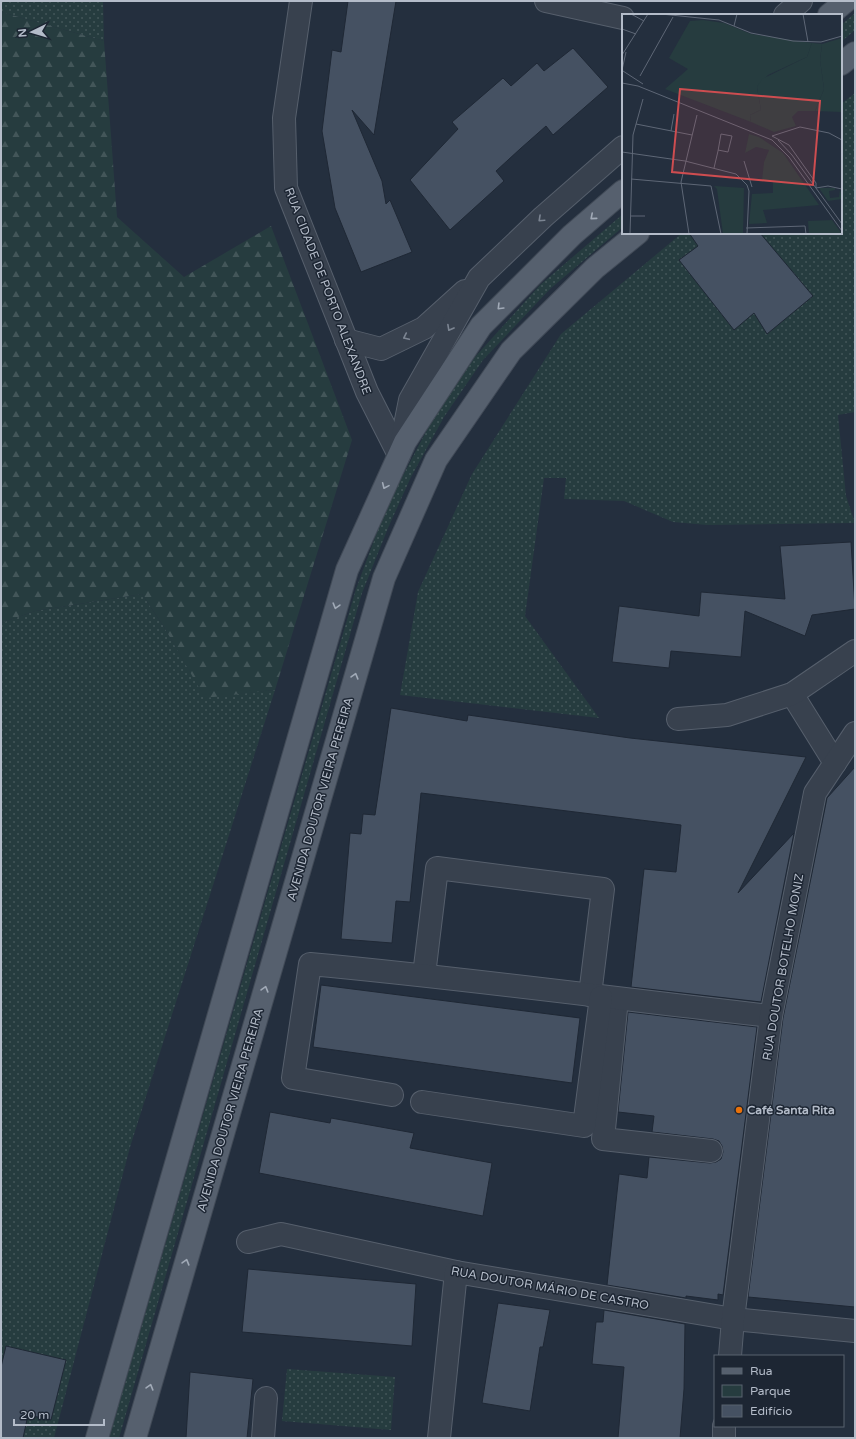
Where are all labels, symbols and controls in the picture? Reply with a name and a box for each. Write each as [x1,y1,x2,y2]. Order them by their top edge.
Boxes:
north arrow [12,12,52,52]
inset map [622,14,842,234]
text: N [16,28,29,38]
street label: RUA CIDADE DE PORTO ALEXANDRE [282,186,374,397]
one-way arrow [591,212,598,219]
one-way arrow [538,214,546,221]
one-way arrow [497,302,505,310]
one-way arrow [448,324,455,332]
one-way arrow [402,332,410,340]
one-way arrow [382,482,390,489]
one-way arrow [332,603,341,610]
one-way arrow [350,673,359,680]
street label: AVENIDA DOUTOR VIEIRA PEREIRA [284,696,356,902]
street label: RUA DOUTOR BOTELHO MONIZ [760,872,806,1061]
one-way arrow [260,986,269,993]
street label: AVENIDA DOUTOR VIEIRA PEREIRA [194,1007,266,1213]
place label: Café Santa Rita [747,1103,835,1117]
marker: Café Santa Rita [734,1105,744,1115]
one-way arrow [181,1259,190,1266]
street label: RUA DOUTOR MÁRIO DE CASTRO [450,1264,650,1312]
legend [714,1355,844,1427]
text: Rua [750,1364,773,1378]
one-way arrow [145,1384,154,1391]
text: Parque [750,1384,791,1398]
scale bar [14,1401,104,1427]
text: Edifício [750,1404,792,1418]
text: 20 m [20,1408,49,1422]

